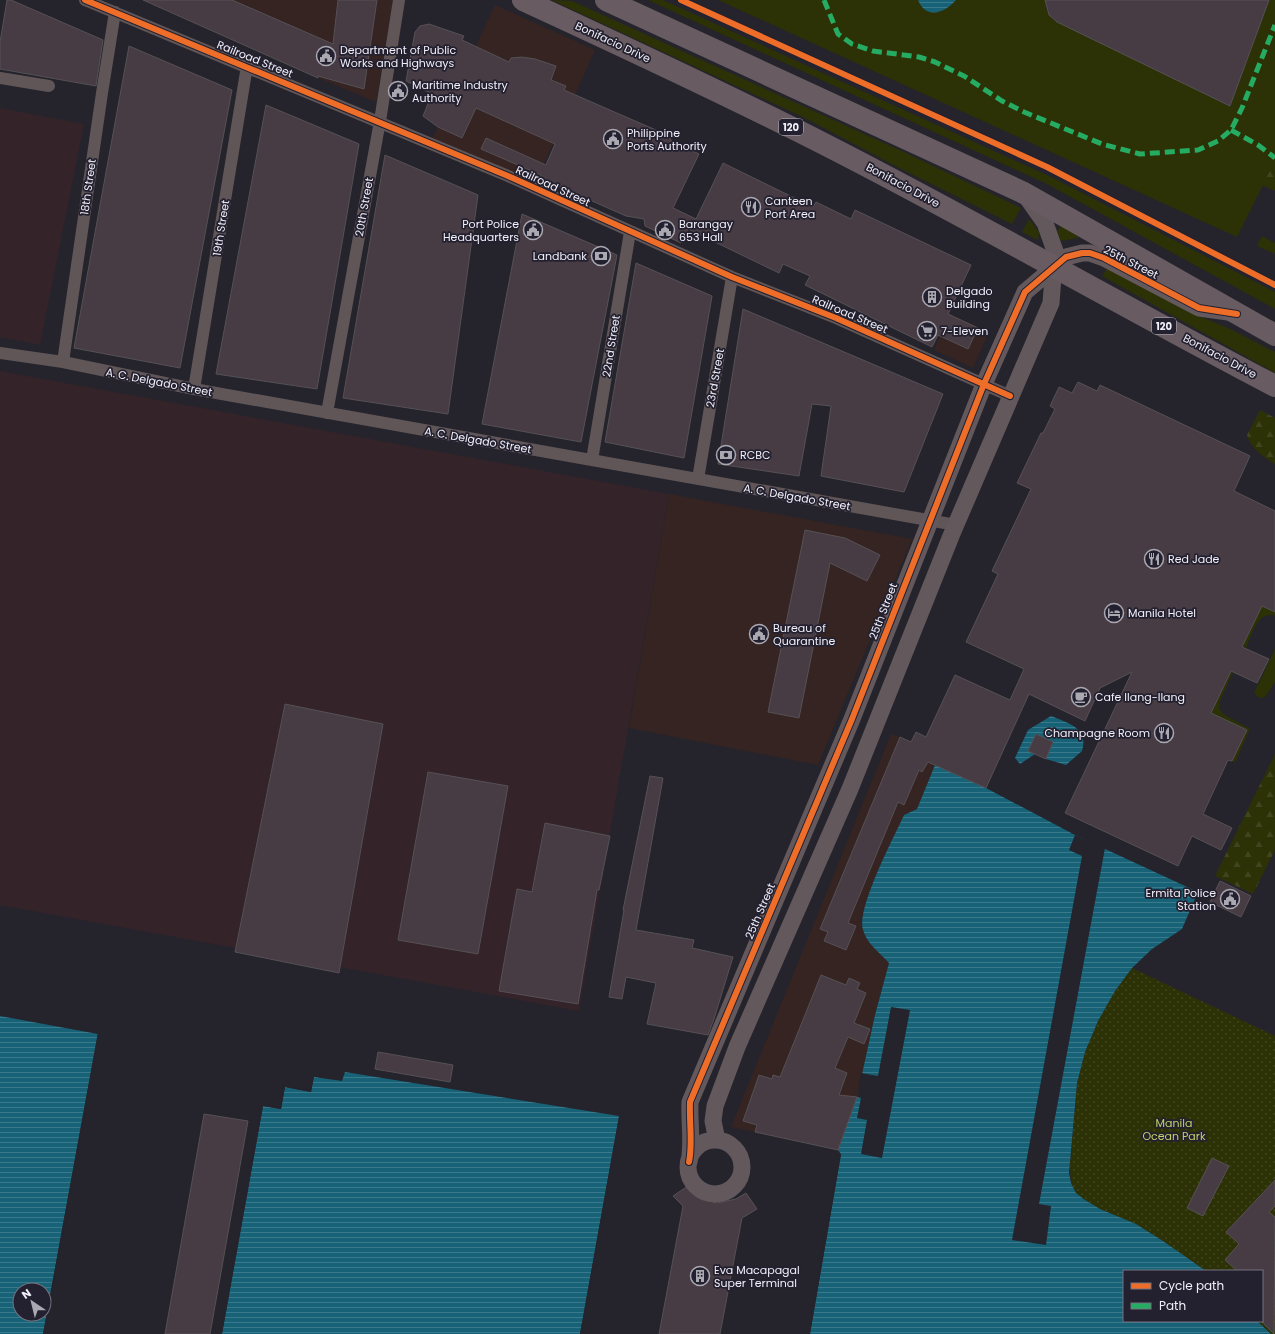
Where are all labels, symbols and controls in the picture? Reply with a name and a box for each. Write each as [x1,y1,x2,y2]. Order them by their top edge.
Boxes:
street label: Bonifacio Drive [573,18,653,67]
street label: Railroad Street [215,36,295,82]
place label: Department of Public Works and Highways [340,42,457,71]
public building icon: Department of Public Works and Highways [315,45,337,67]
place label: Maritime Industry Authority [412,77,509,106]
public building icon: Maritime Industry Authority [387,80,409,102]
road number: 120 [779,119,803,135]
place label: Philippine Ports Authority [627,125,708,154]
public building icon: Philippine Ports Authority [602,128,624,150]
street label: 18th Street [76,158,100,216]
street label: Bonifacio Drive [863,159,943,211]
street label: Railroad Street [513,162,593,210]
street label: 20th Street [351,176,377,238]
place label: Canteen Port Area [765,193,815,222]
restaurant icon: Canteen Port Area [740,196,762,218]
street label: 19th Street [209,199,233,257]
place label: Port Police Headquarters [443,216,519,245]
place label: Barangay 653 Hall [679,216,734,245]
public building icon: Port Police Headquarters [522,219,544,241]
public building icon: Barangay 653 Hall [654,219,676,241]
street label: 25th Street [1101,241,1161,283]
bank icon: Landbank [590,245,612,267]
place label: Landbank [533,248,587,264]
place label: Delgado Building [946,283,993,312]
building icon: Delgado Building [921,286,943,308]
street label: Railroad Street [810,291,890,337]
street label: 22nd Street [598,314,624,378]
road number: 120 [1152,318,1176,334]
supermarket icon: 7-Eleven [916,320,938,342]
place label: 7-Eleven [941,323,988,339]
street label: Bonifacio Drive [1180,330,1260,382]
street label: 23rd Street [702,347,728,409]
street label: A. C. Delgado Street [104,364,214,400]
street label: A. C. Delgado Street [423,423,533,457]
bank icon: RCBC [715,444,737,466]
place label: RCBC [740,447,770,463]
street label: A. C. Delgado Street [742,480,852,514]
restaurant icon: Red Jade [1143,548,1165,570]
place label: Red Jade [1168,551,1220,567]
street label: 25th Street [865,580,901,642]
hotel icon: Manila Hotel [1103,602,1125,624]
place label: Manila Hotel [1128,605,1196,621]
place label: Bureau of Quarantine [773,620,835,649]
public building icon: Bureau of Quarantine [748,623,770,645]
cafe icon: Cafe Ilang-Ilang [1070,686,1092,708]
place label: Cafe Ilang-Ilang [1095,689,1185,705]
restaurant icon: Champagne Room [1153,722,1175,744]
place label: Champagne Room [1044,725,1150,741]
street label: 25th Street [741,881,779,941]
place label: Ermita Police Station [1146,885,1216,914]
public building icon: Ermita Police Station [1219,888,1241,910]
park label: Manila Ocean Park [1142,1115,1206,1144]
place label: Eva Macapagal Super Terminal [714,1262,800,1291]
building icon: Eva Macapagal Super Terminal [689,1265,711,1287]
legend [1123,1270,1263,1322]
text: Cycle path [1159,1277,1224,1294]
north arrow [12,1282,52,1322]
text: N [18,1285,34,1303]
text: Path [1159,1297,1186,1314]

